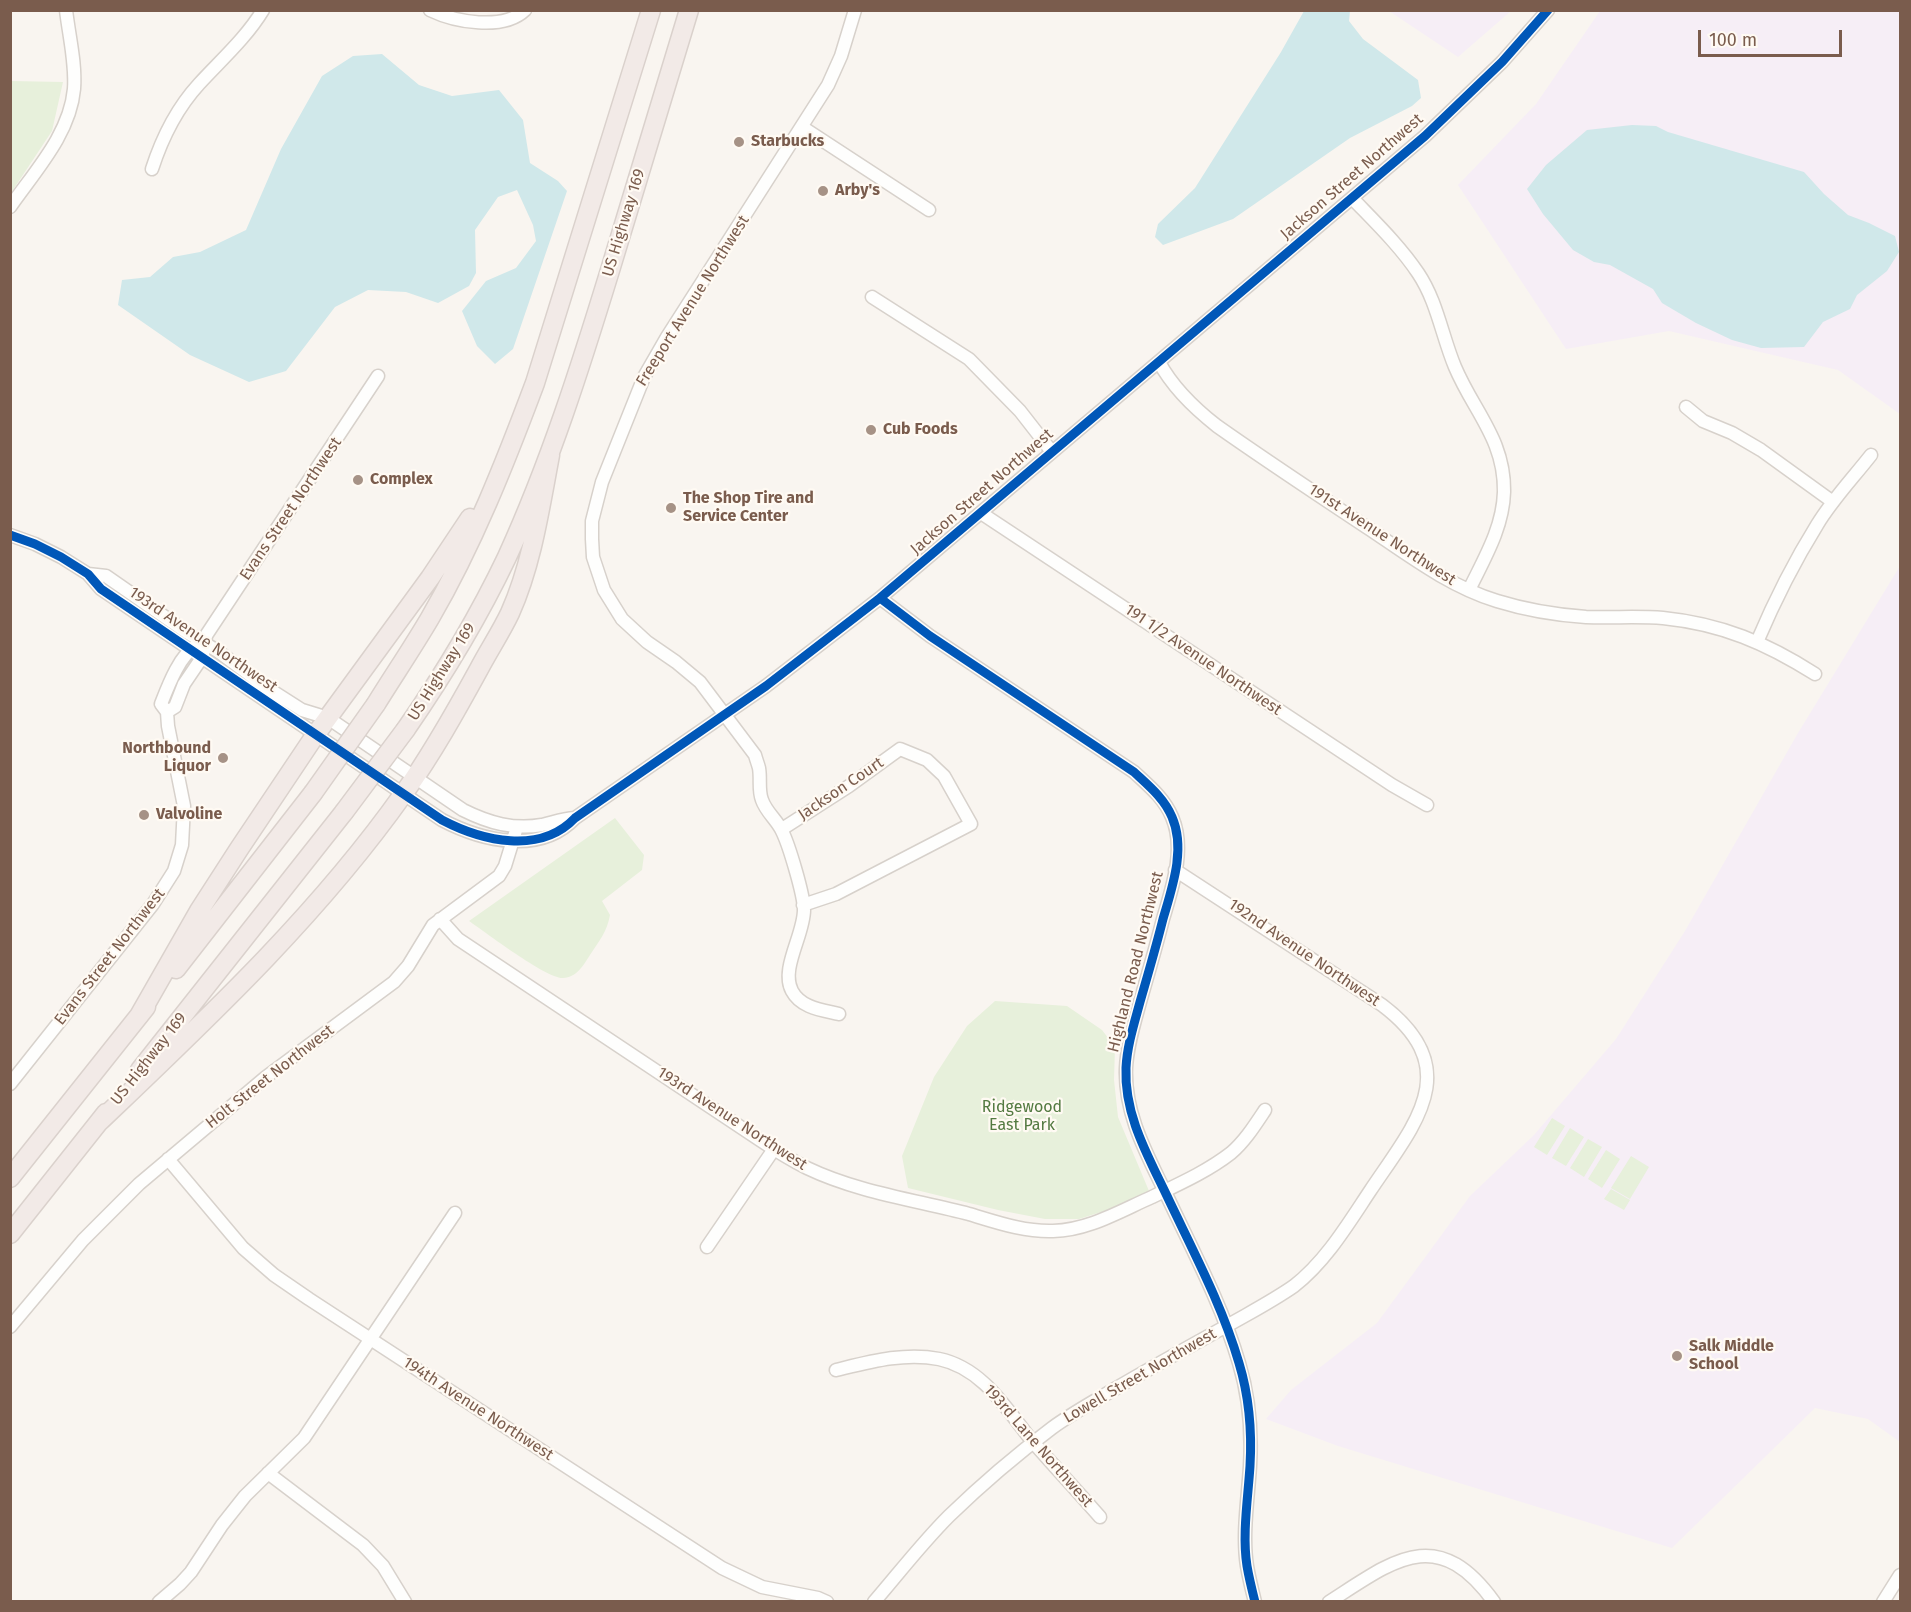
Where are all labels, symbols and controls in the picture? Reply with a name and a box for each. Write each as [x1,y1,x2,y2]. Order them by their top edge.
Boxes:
scale bar [1701,18,1845,56]
text: 100 m [1709,29,1757,51]
street label: Jackson Street Northwest [1277,110,1427,244]
place label: Starbucks [751,132,824,152]
marker: Starbucks [732,135,746,149]
street label: US Highway 169 [598,167,650,279]
place label: Arby's [835,181,880,201]
marker: Arby's [816,184,830,198]
street label: Freeport Avenue Northwest [632,212,754,390]
place label: Cub Foods [883,420,958,440]
marker: Cub Foods [864,423,878,437]
street label: Jackson Street Northwest [907,425,1057,559]
street label: Evans Street Northwest [236,434,346,584]
place label: Complex [370,470,433,490]
marker: Complex [351,473,365,487]
street label: 191st Avenue Northwest [1305,480,1459,590]
place label: The Shop Tire and Service Center [683,489,814,527]
marker: The Shop Tire and Service Center [664,501,678,515]
street label: 193rd Avenue Northwest [125,583,281,697]
street label: 191 1/2 Avenue Northwest [1121,600,1285,720]
street label: US Highway 169 [404,619,480,725]
place label: Northbound Liquor [122,739,211,777]
marker: Northbound Liquor [216,751,230,765]
street label: Jackson Court [795,753,887,825]
place label: Valvoline [156,805,222,825]
marker: Valvoline [137,808,151,822]
street label: Highland Road Northwest [1104,870,1168,1054]
street label: Evans Street Northwest [51,885,169,1029]
street label: 192nd Avenue Northwest [1225,895,1383,1011]
street label: US Highway 169 [107,1009,191,1109]
street label: Holt Street Northwest [202,1021,338,1133]
street label: 193rd Avenue Northwest [653,1063,811,1175]
park label: Ridgewood East Park [982,1098,1062,1136]
street label: Lowell Street Northwest [1060,1324,1220,1428]
place label: Salk Middle School [1689,1337,1774,1375]
marker: Salk Middle School [1670,1349,1684,1363]
street label: 194th Avenue Northwest [399,1353,557,1465]
street label: 193rd Lane Northwest [979,1381,1097,1511]

